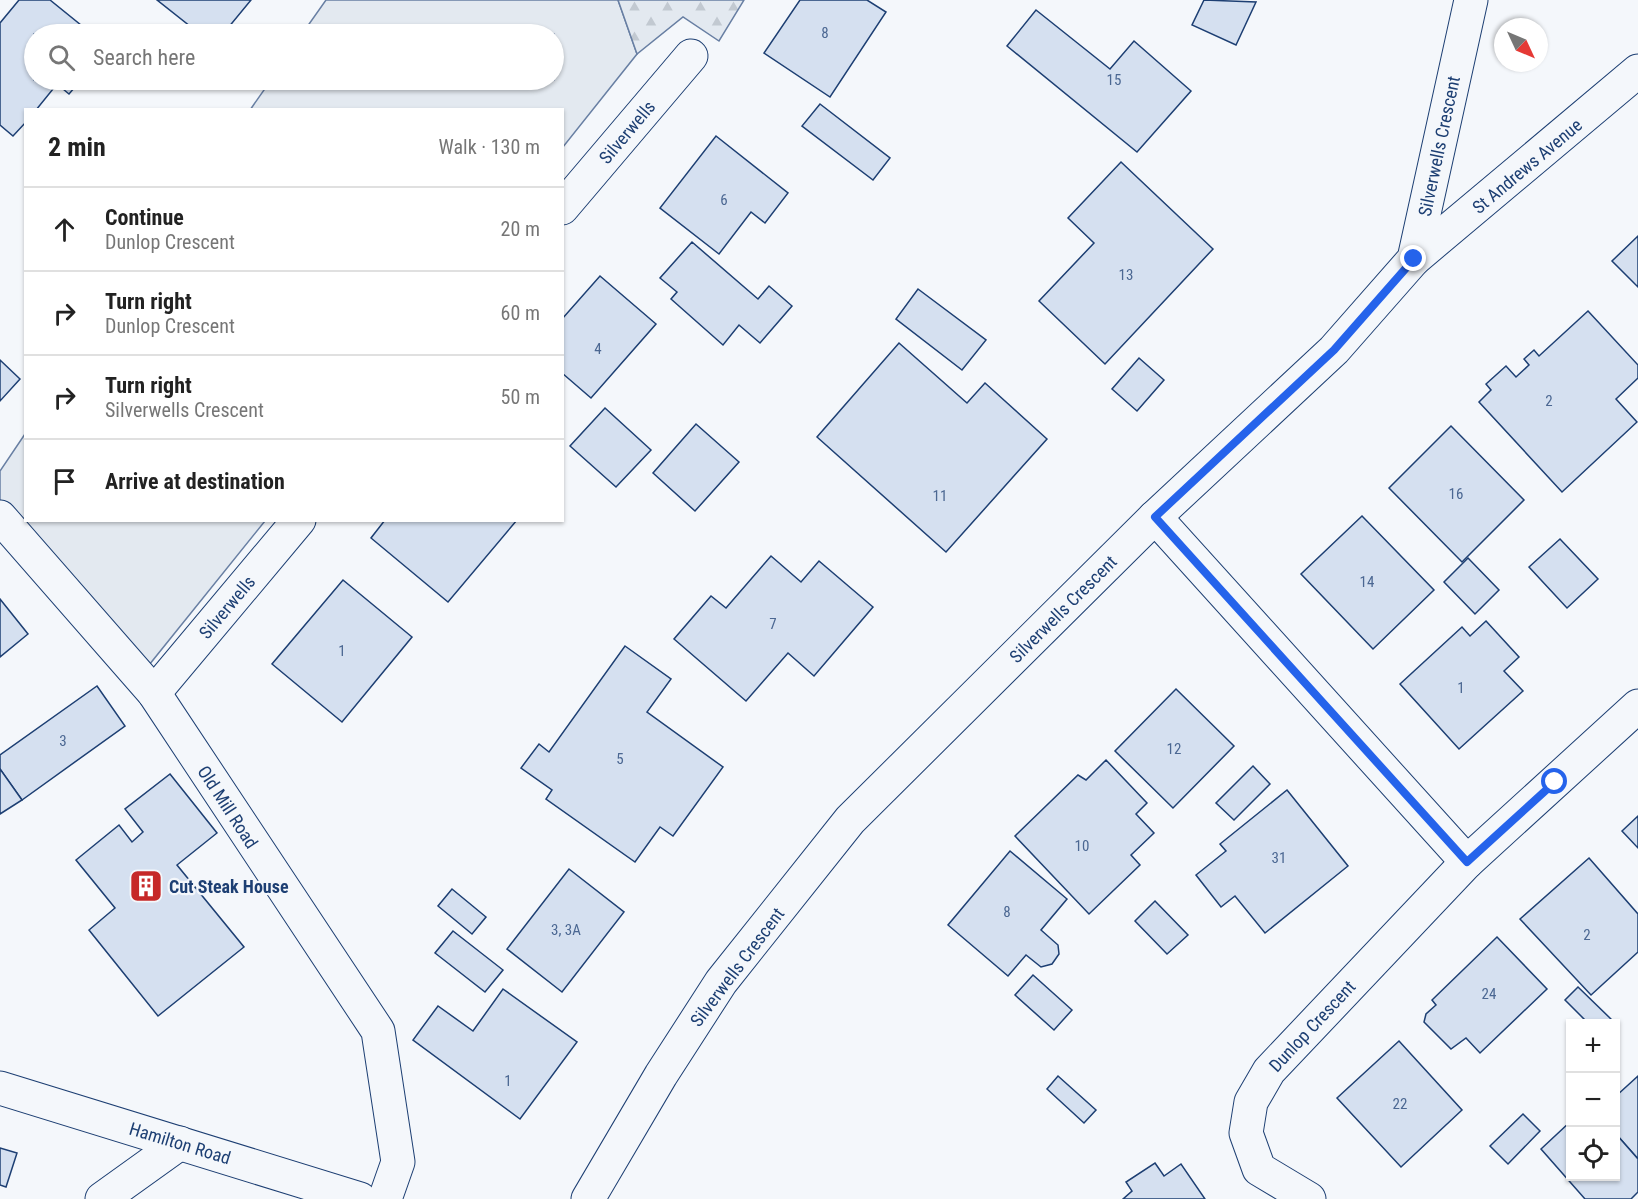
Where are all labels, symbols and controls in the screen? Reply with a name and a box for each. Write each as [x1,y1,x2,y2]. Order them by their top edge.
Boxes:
north arrow [1494,18,1548,72]
search box [24,24,564,90]
house number: 8 [821,24,829,42]
icon: search [45,41,78,74]
text: Search here [93,45,195,70]
house number: 15 [1107,71,1121,89]
street label: Silverwells Crescent [1414,74,1464,218]
street label: Silverwells [595,96,659,168]
street label: St Andrews Avenue [1468,114,1586,218]
text: 2 min [48,132,106,162]
text: Walk · 130 m [439,135,540,159]
house number: 6 [720,191,728,209]
text: Continue [105,205,184,230]
icon: ahead [48,213,81,246]
text: 20 m [501,217,540,241]
text: Dunlop Crescent [105,230,235,254]
route end [1400,245,1426,271]
house number: 13 [1119,266,1133,284]
text: Turn right [105,289,192,314]
icon: right [48,297,81,330]
text: 60 m [501,301,540,325]
text: Dunlop Crescent [105,314,235,338]
house number: 4 [594,340,602,358]
text: Turn right [105,373,192,398]
icon: right [48,381,81,414]
text: 50 m [501,385,540,409]
house number: 2 [1545,392,1553,410]
text: Silverwells Crescent [105,398,264,422]
icon: arrive [48,465,81,498]
text: Arrive at destination [105,469,285,494]
house number: 16 [1449,485,1463,503]
house number: 11 [933,487,947,505]
street label: Silverwells Crescent [1005,551,1121,667]
street label: Silverwells [195,571,259,643]
house number: 14 [1360,573,1374,591]
house number: 7 [769,615,777,633]
house number: 1 [338,642,346,660]
house number: 1 [1457,679,1465,697]
house number: 3 [59,732,67,750]
house number: 12 [1167,740,1181,758]
house number: 5 [616,750,624,768]
street label: Old Mill Road [194,762,262,852]
route start [1541,768,1567,794]
house number: 10 [1075,837,1089,855]
house number: 31 [1272,849,1286,867]
building icon: Cut Steak House [128,868,164,904]
place label: Cut Steak House [169,876,289,897]
house number: 8 [1003,903,1011,921]
street label: Silverwells Crescent [686,904,788,1030]
house number: 3, 3A [551,921,581,939]
house number: 2 [1583,926,1591,944]
street label: Dunlop Crescent [1264,976,1360,1076]
house number: 24 [1482,985,1496,1003]
map controls [1566,1019,1620,1181]
button: + [1566,1019,1620,1073]
house number: 1 [504,1072,512,1090]
button: − [1566,1073,1620,1127]
house number: 22 [1393,1095,1407,1113]
street label: Hamilton Road [127,1118,233,1168]
button: locate [1566,1127,1620,1181]

